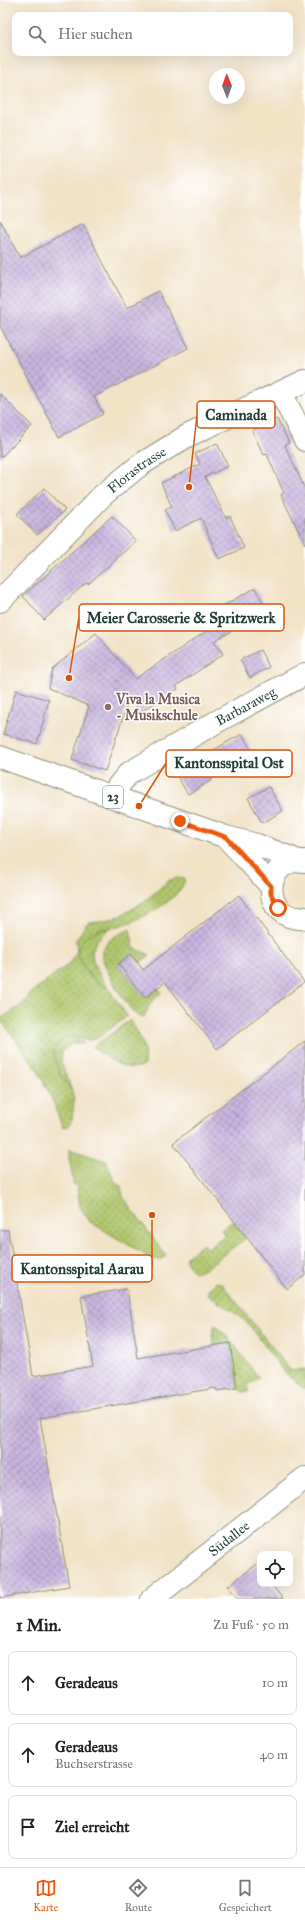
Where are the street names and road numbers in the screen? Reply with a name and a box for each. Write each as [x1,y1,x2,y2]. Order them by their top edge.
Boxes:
street label: Florastrasse [104,443,169,497]
street label: Barbaraweg [213,683,279,729]
road number: 23 [103,786,123,808]
street label: Südallee [205,1517,253,1560]

